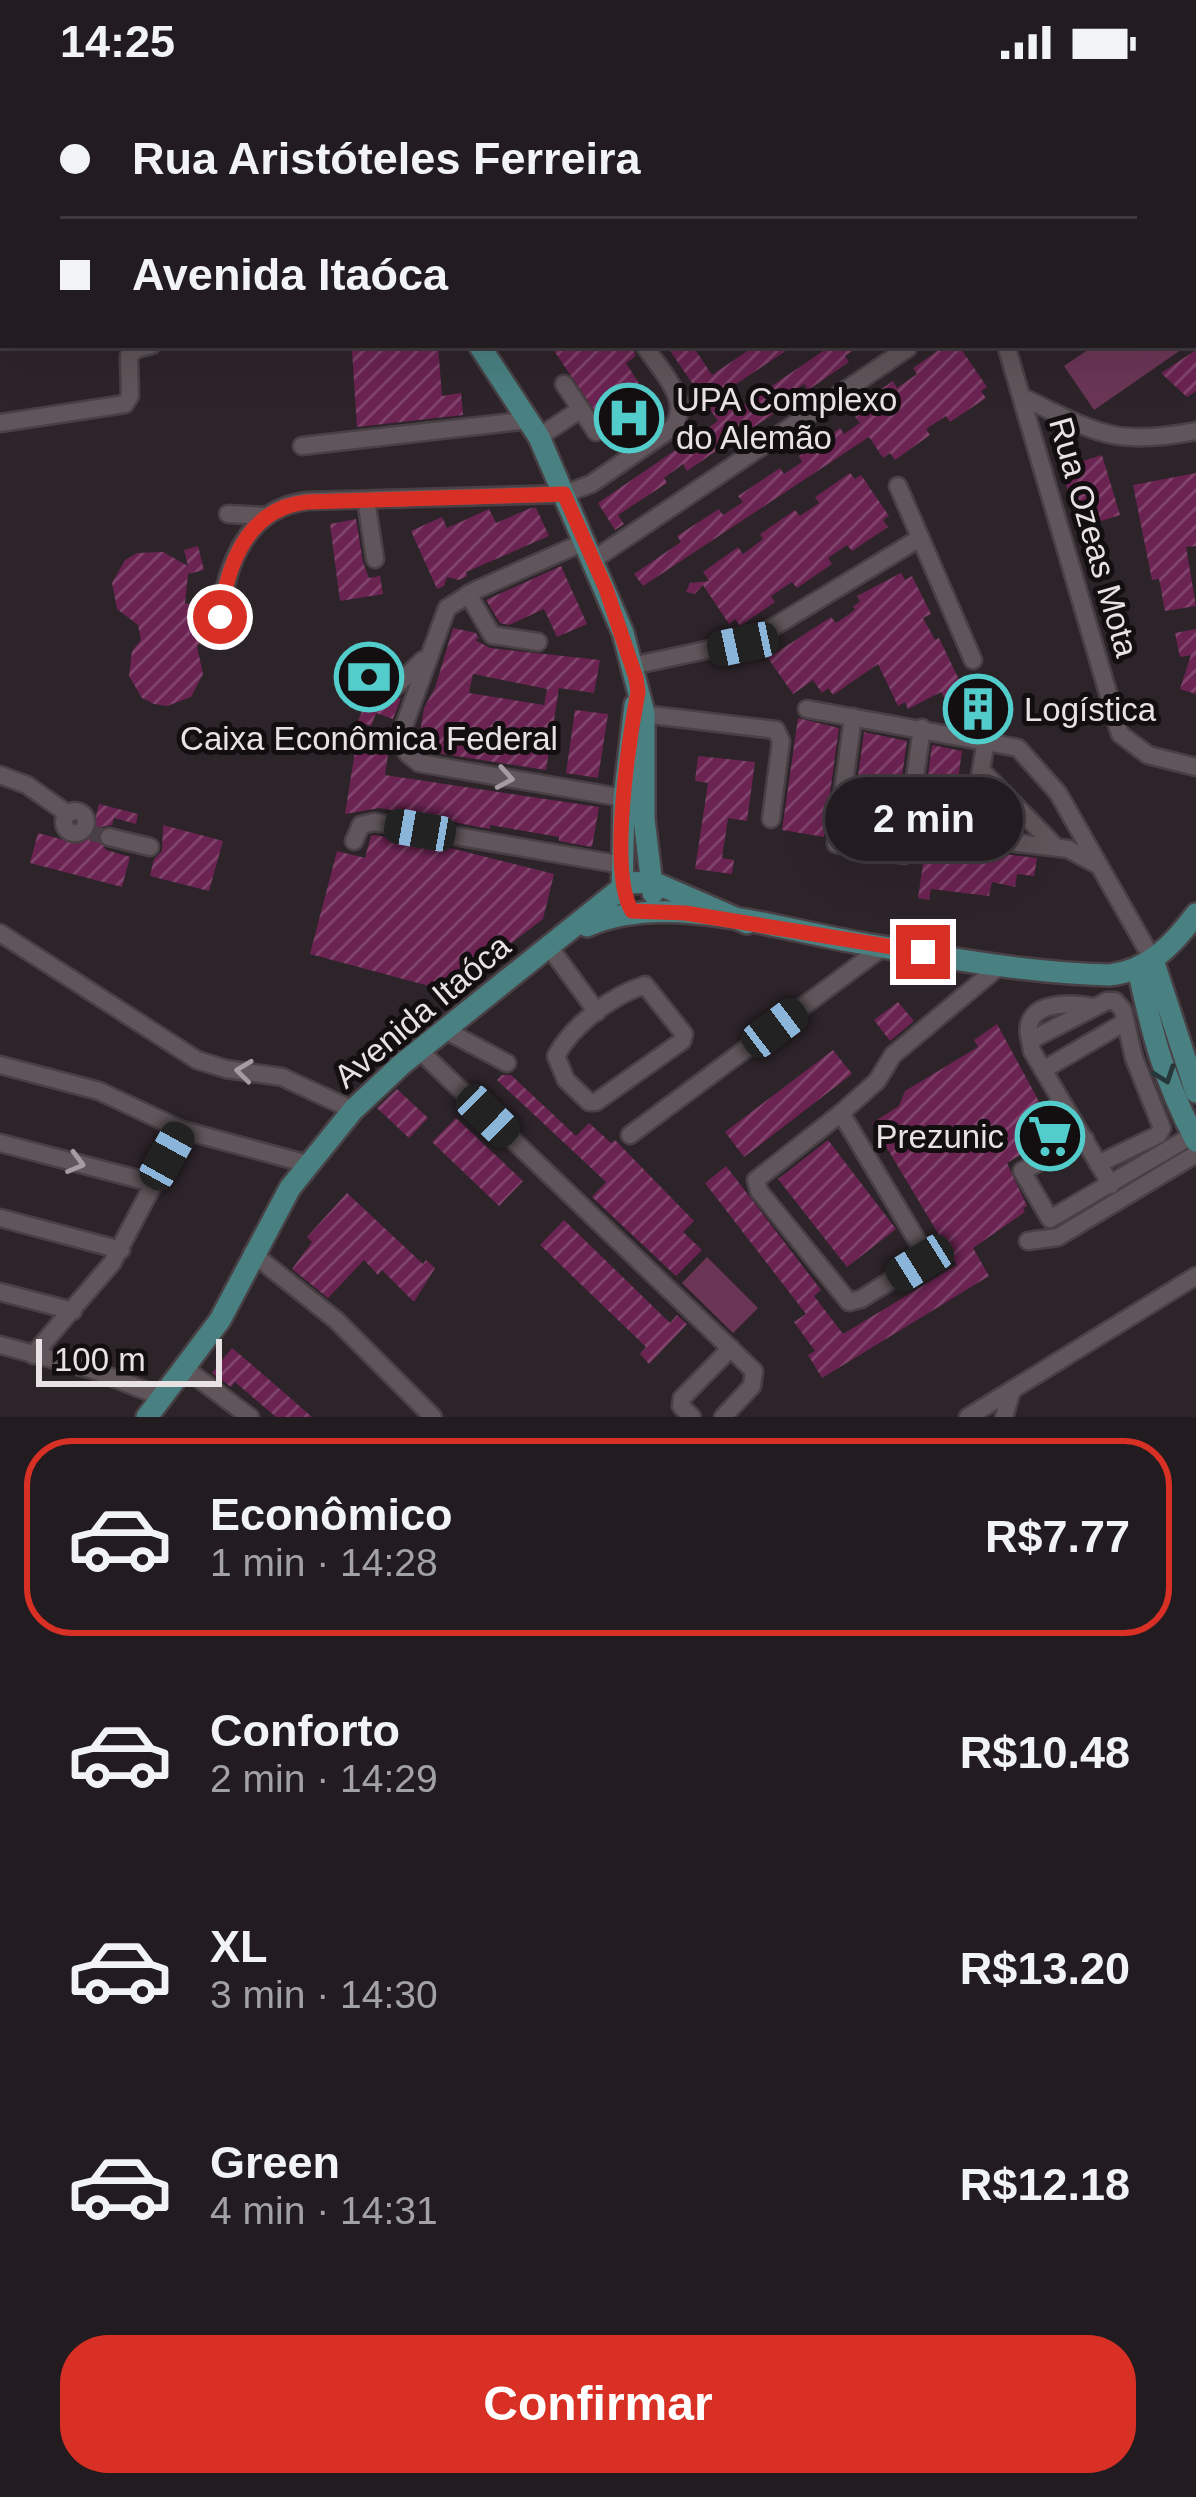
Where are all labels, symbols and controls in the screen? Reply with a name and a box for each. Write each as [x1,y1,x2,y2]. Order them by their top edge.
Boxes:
text: 14:25 [60,16,175,67]
text: Rua Aristóteles Ferreira [132,133,641,184]
text: Avenida Itaóca [132,249,448,300]
place label: UPA Complexo do Alemão [676,381,897,456]
hospital icon: UPA Complexo do Alemão [594,383,664,453]
street label: Rua Ozeas Mota [1042,413,1146,662]
route start [193,590,247,644]
car [704,619,782,669]
bank icon: Caixa Econômica Federal [334,642,404,712]
building icon: Logística [943,674,1013,744]
place label: Logística [1024,691,1157,728]
place label: Caixa Econômica Federal [180,720,558,757]
one-way arrow [495,764,515,790]
callout: 2 min [824,778,1022,862]
text: 2 min [873,797,975,840]
car [381,806,459,854]
route end [896,925,950,979]
street label: Avenida Itaóca [327,926,518,1095]
car [735,992,815,1064]
one-way arrow [234,1058,254,1084]
one-way arrow [1151,1063,1175,1084]
car [450,1078,526,1154]
supermarket icon: Prezunic [1015,1101,1085,1171]
car [134,1116,200,1196]
place label: Prezunic [876,1118,1004,1155]
one-way arrow [66,1149,86,1174]
car [880,1229,960,1297]
scale bar [36,1333,222,1386]
text: 100 m [54,1341,146,1378]
icon: car [66,1483,174,1591]
text: Econômico [210,1489,453,1540]
text: R$7.77 [985,1511,1130,1562]
text: 1 min · 14:28 [210,1541,438,1584]
icon: car [66,1699,174,1807]
text: Conforto [210,1705,400,1756]
text: R$10.48 [960,1727,1130,1778]
text: 2 min · 14:29 [210,1757,438,1800]
icon: car [66,1915,174,2023]
text: XL [210,1921,268,1972]
text: R$13.20 [960,1943,1130,1994]
text: 3 min · 14:30 [210,1973,438,2016]
icon: car [66,2131,174,2239]
text: Green [210,2137,340,2188]
text: R$12.18 [960,2159,1130,2210]
text: 4 min · 14:31 [210,2189,438,2232]
button: Confirmar [60,2335,1136,2473]

